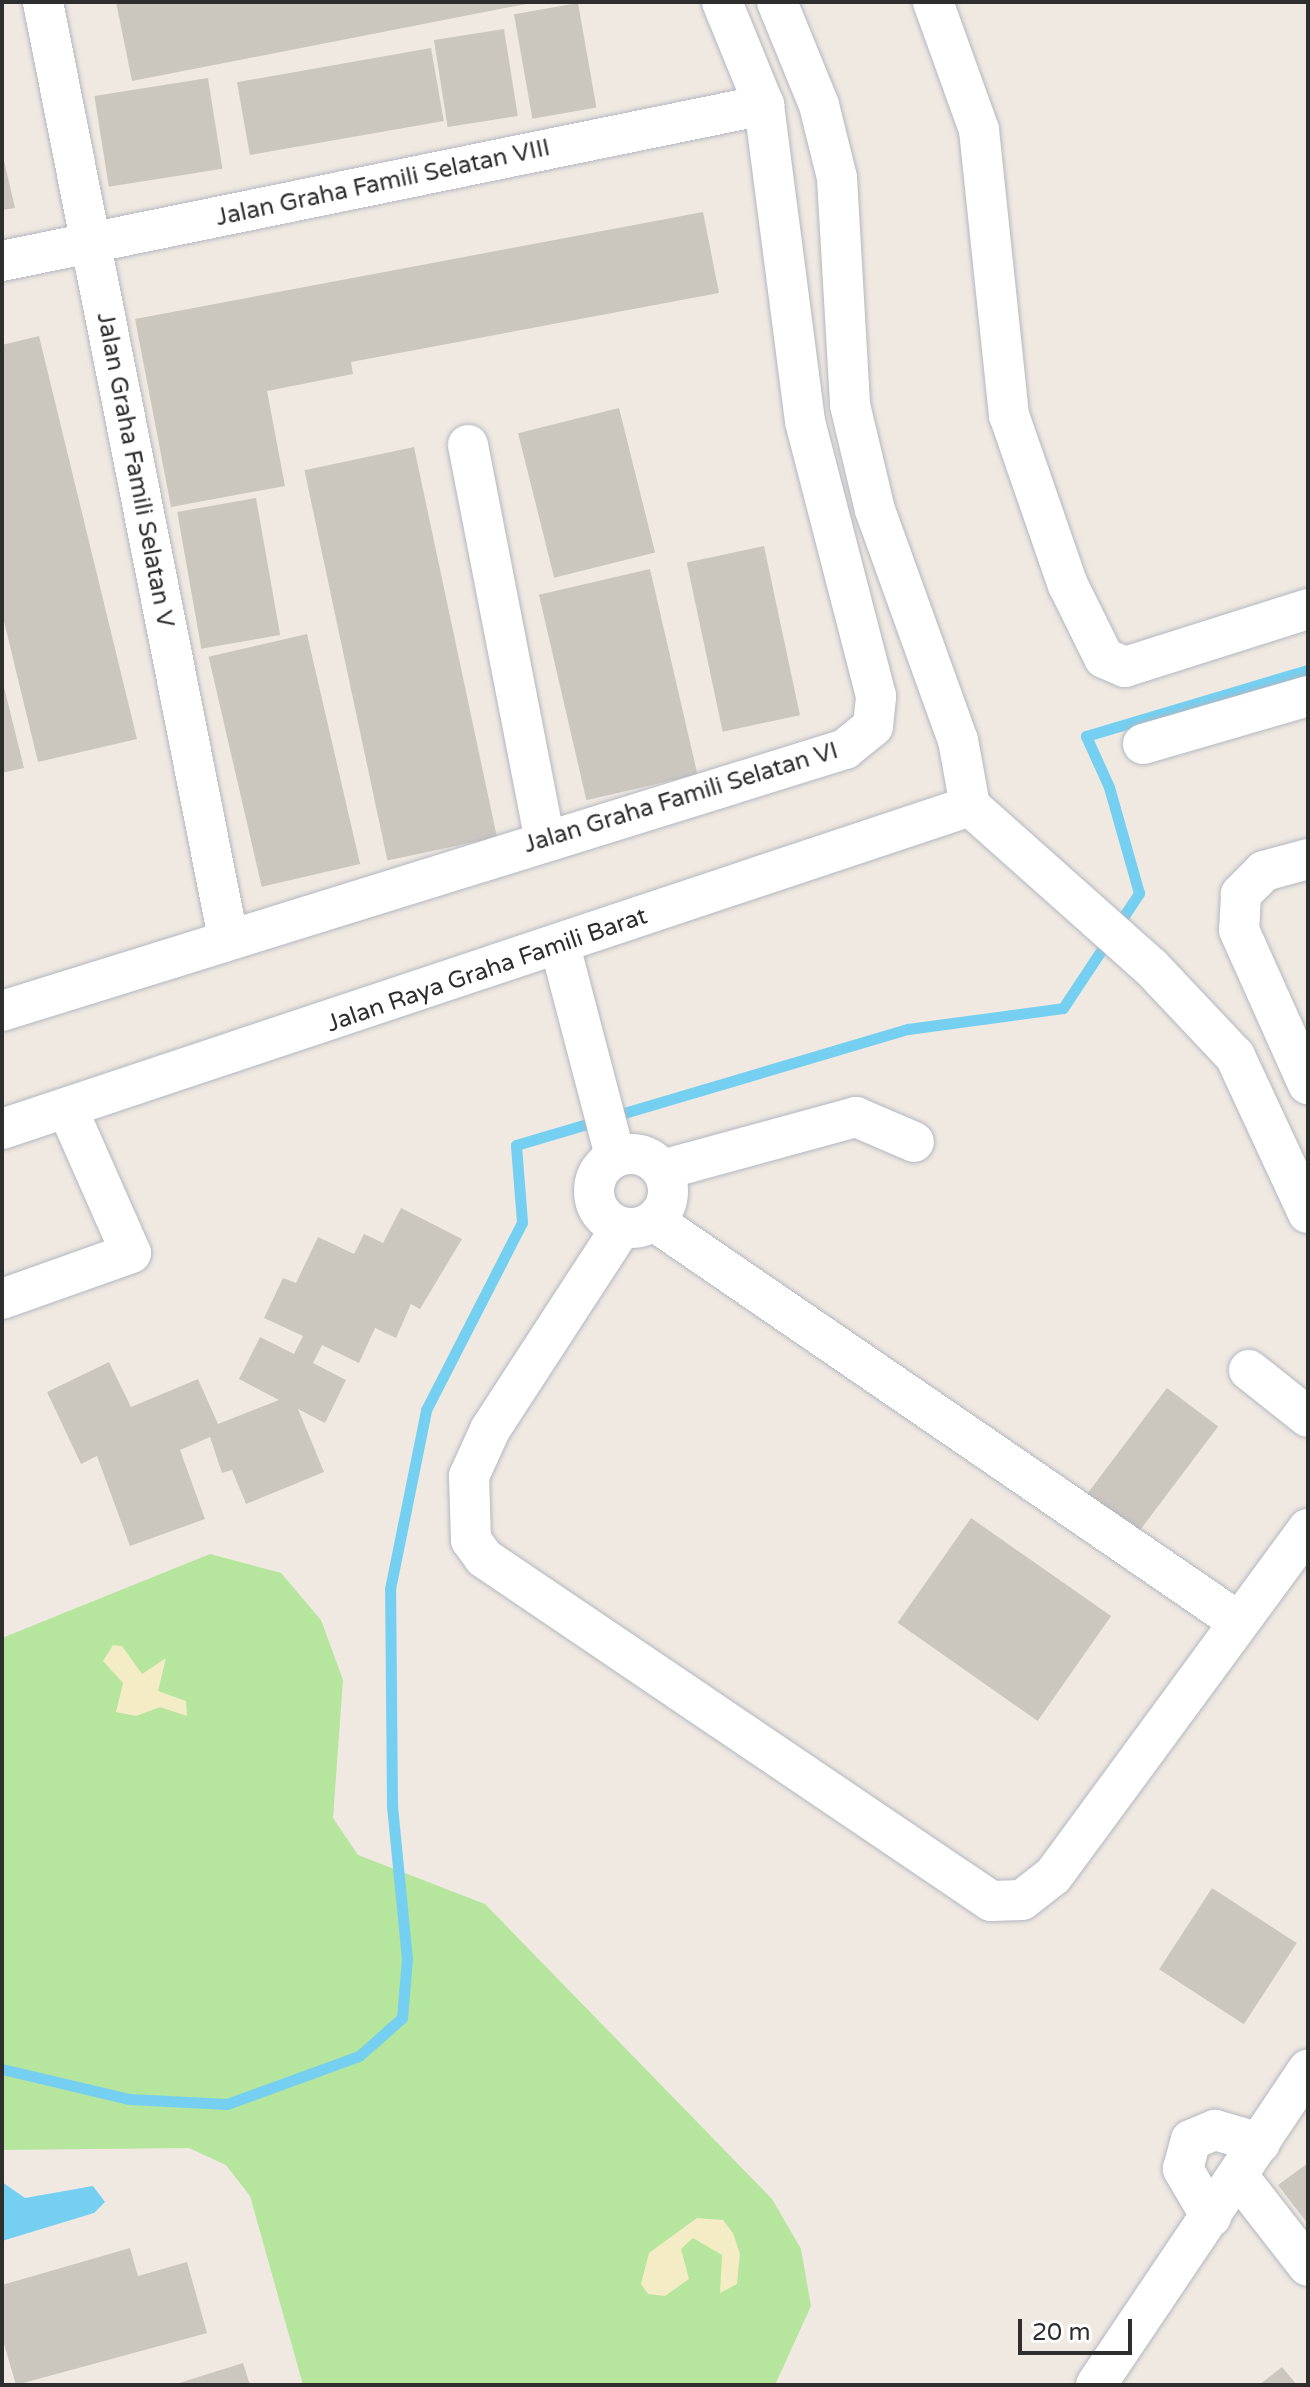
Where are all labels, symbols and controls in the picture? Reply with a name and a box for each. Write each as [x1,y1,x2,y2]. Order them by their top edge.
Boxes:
street label: Jalan Graha Famili Selatan VIII [213,133,553,233]
street label: Jalan Graha Famili Selatan V [90,310,180,630]
street label: Jalan Graha Famili Selatan VI [520,736,842,860]
street label: Jalan Raya Graha Famili Barat [323,902,651,1038]
scale bar [1022,2303,1136,2353]
text: 20 m [1032,2318,1090,2347]

